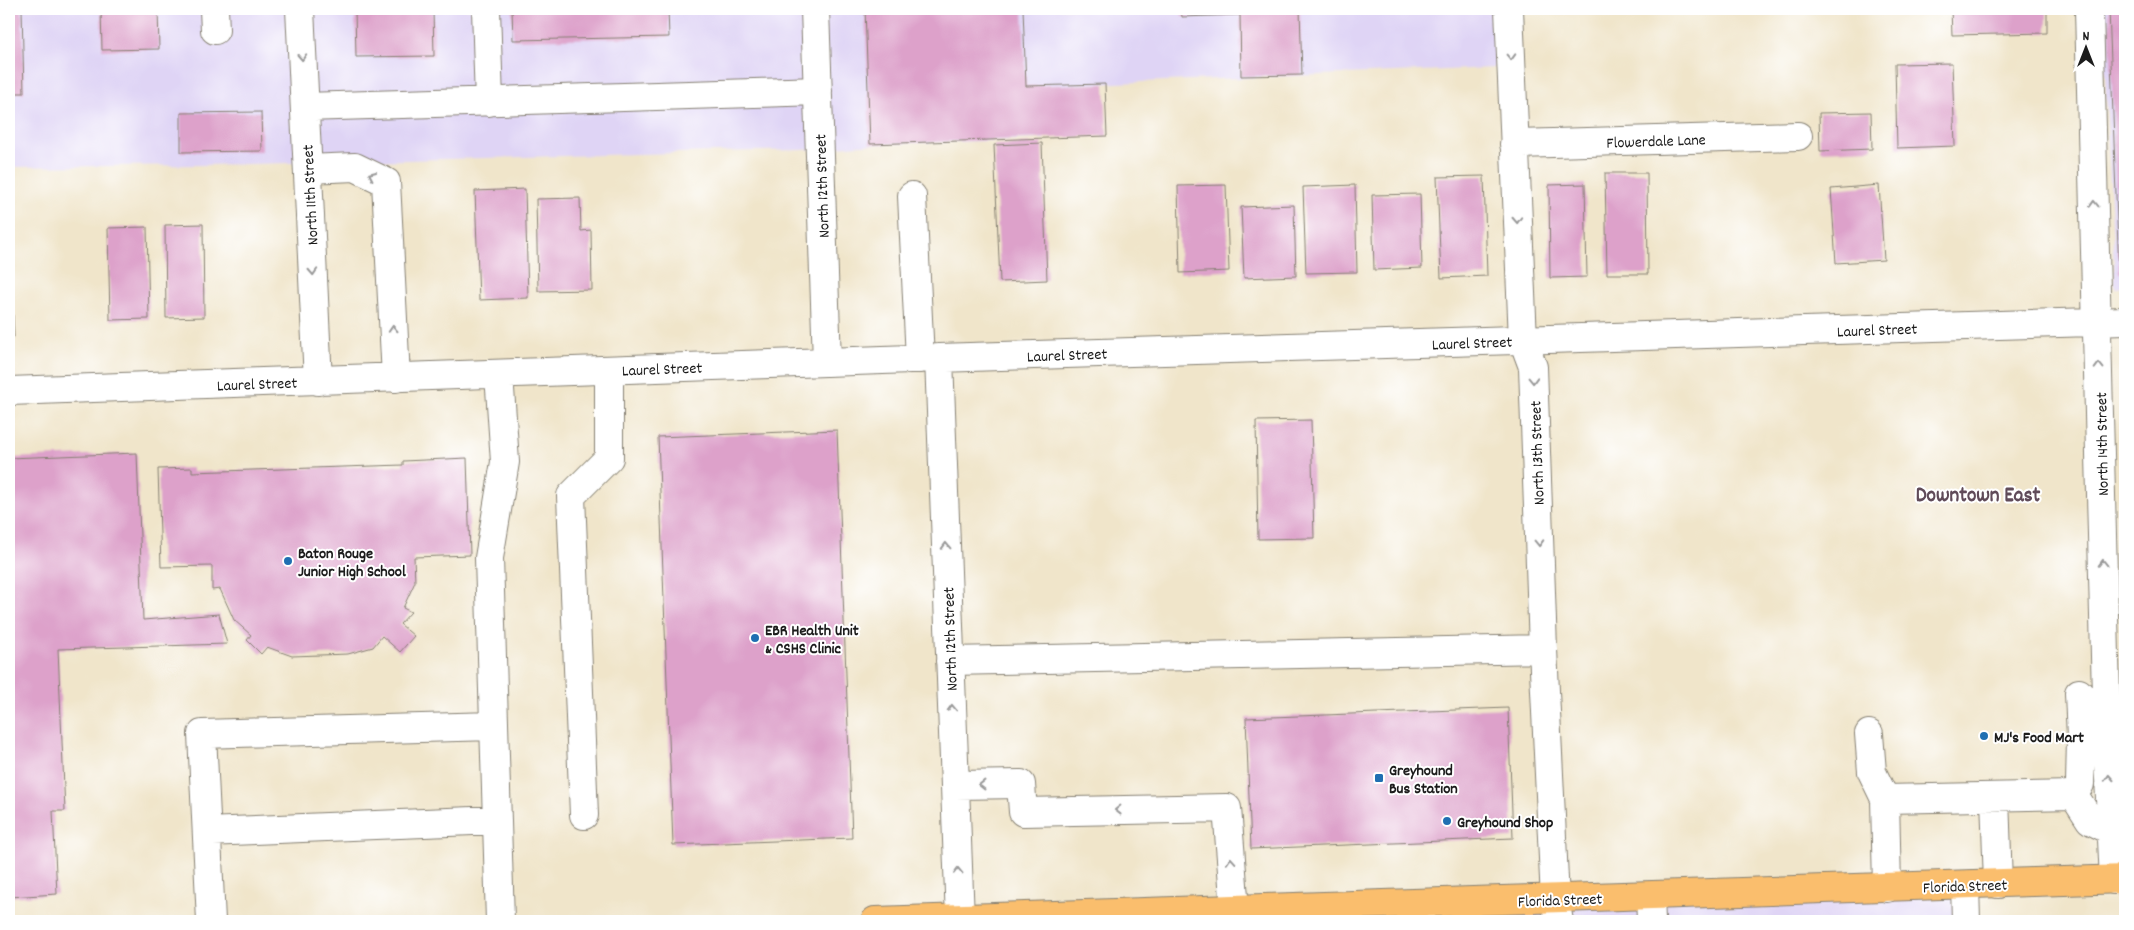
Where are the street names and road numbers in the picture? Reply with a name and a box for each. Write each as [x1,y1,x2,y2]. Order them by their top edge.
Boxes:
street label: Flowerdale Lane [1606,129,1706,156]
street label: North 12th Street [810,133,837,238]
street label: North 11th Street [297,144,326,246]
street label: Laurel Street [1837,319,1918,344]
street label: Laurel Street [1432,332,1513,357]
street label: Laurel Street [1027,344,1108,369]
street label: Laurel Street [622,358,703,383]
street label: Laurel Street [217,373,298,398]
street label: North 14th Street [2091,392,2116,496]
street label: North 13th Street [1525,400,1552,505]
street label: North 12th Street [938,586,965,691]
street label: Florida Street [1922,875,2008,900]
street label: Florida Street [1517,889,1603,914]

